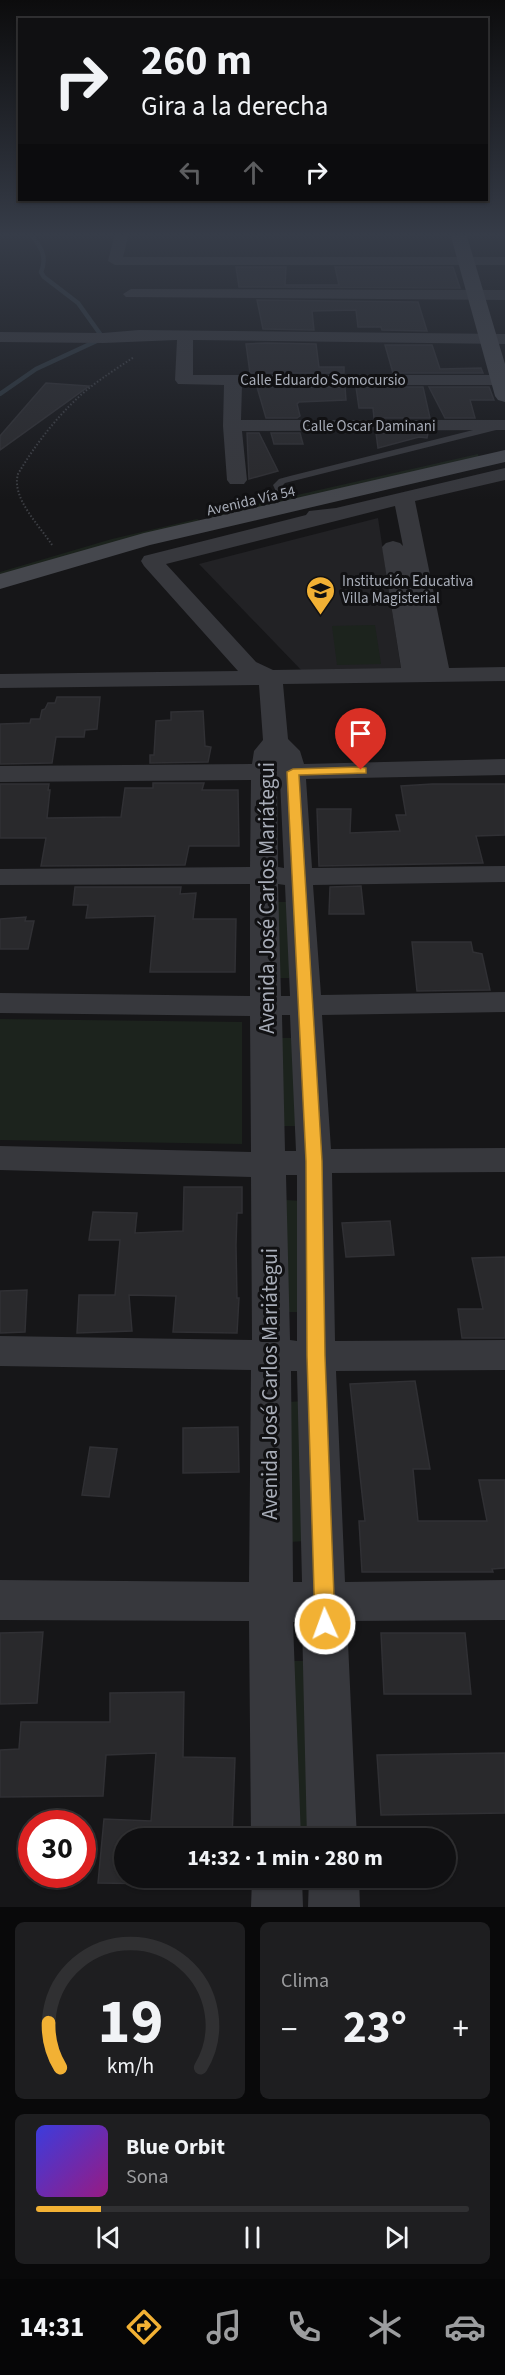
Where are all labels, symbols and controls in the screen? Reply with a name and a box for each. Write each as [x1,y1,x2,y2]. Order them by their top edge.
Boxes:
text: 260 m [141,31,252,91]
icon: right [42,42,120,120]
text: Gira a la derecha [141,87,328,126]
icon: left [174,156,207,189]
icon: ahead [237,156,270,189]
icon: right [300,156,333,189]
street label: Calle Eduardo Somocursio [240,370,406,391]
street label: Calle Oscar Daminani [302,416,436,437]
street label: Avenida Vía 54 [205,480,298,521]
place label: Institución Educativa Villa Magisterial [342,571,473,609]
school or university icon: Institución Educativa Villa Magisterial [305,574,337,616]
pin [335,708,386,770]
icon: arrive [344,717,377,750]
street label: Avenida José Carlos Mariátegui [252,762,282,1034]
street label: Avenida José Carlos Mariátegui [255,1248,285,1520]
position arrow [293,1592,357,1656]
speed limit sign: 30 [18,1810,96,1888]
text: 14:32 · 1 min · 280 m [187,1842,383,1874]
text: Clima [281,1967,329,1995]
text: 19 [97,1978,163,2067]
text: 23° [343,1996,407,2060]
text: − [281,2006,297,2053]
text: + [453,2006,469,2053]
text: km/h [106,2051,154,2082]
text: Blue Orbit [126,2131,225,2163]
text: Sona [126,2163,169,2191]
icon: previous [92,2221,125,2254]
icon: pause [236,2221,269,2254]
icon: next [380,2221,413,2254]
icon: directions [123,2306,165,2348]
icon: music [203,2306,245,2348]
icon: phone [283,2306,325,2348]
icon: climate [364,2306,406,2348]
icon: car [444,2306,486,2348]
text: 14:31 [19,2308,84,2347]

